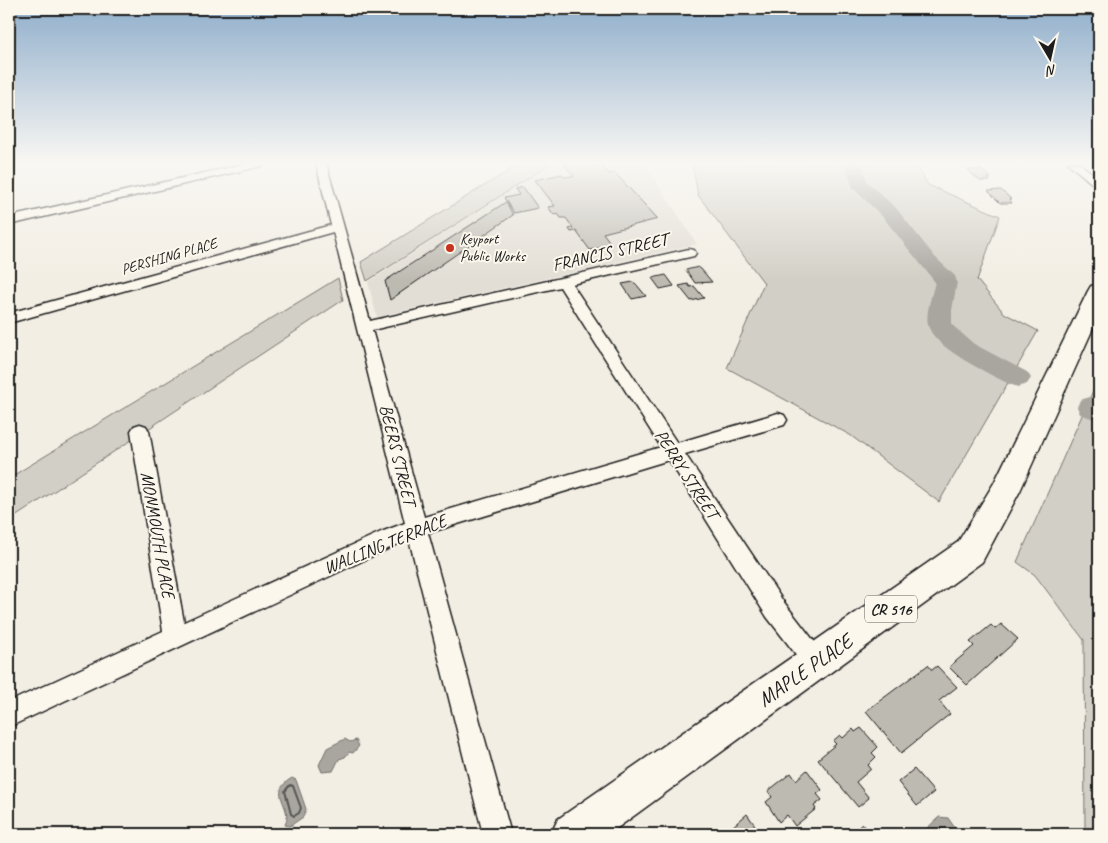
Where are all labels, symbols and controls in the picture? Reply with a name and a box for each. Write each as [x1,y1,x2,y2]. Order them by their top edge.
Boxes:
north arrow [1026,32,1076,82]
text: N [1044,61,1058,80]
street label: FRANCIS STREET [550,227,675,276]
place label: Keyport Public Works [460,230,527,266]
street label: PERSHING PLACE [119,233,221,279]
marker: Keyport Public Works [444,242,456,254]
street label: BEERS STREET [375,402,422,511]
street label: PERRY STREET [650,425,727,527]
street label: MONMOUTH PLACE [136,470,180,602]
street label: WALLING TERRACE [320,509,451,579]
road number: CR 516 [865,596,917,622]
street label: MAPLE PLACE [753,626,860,712]

